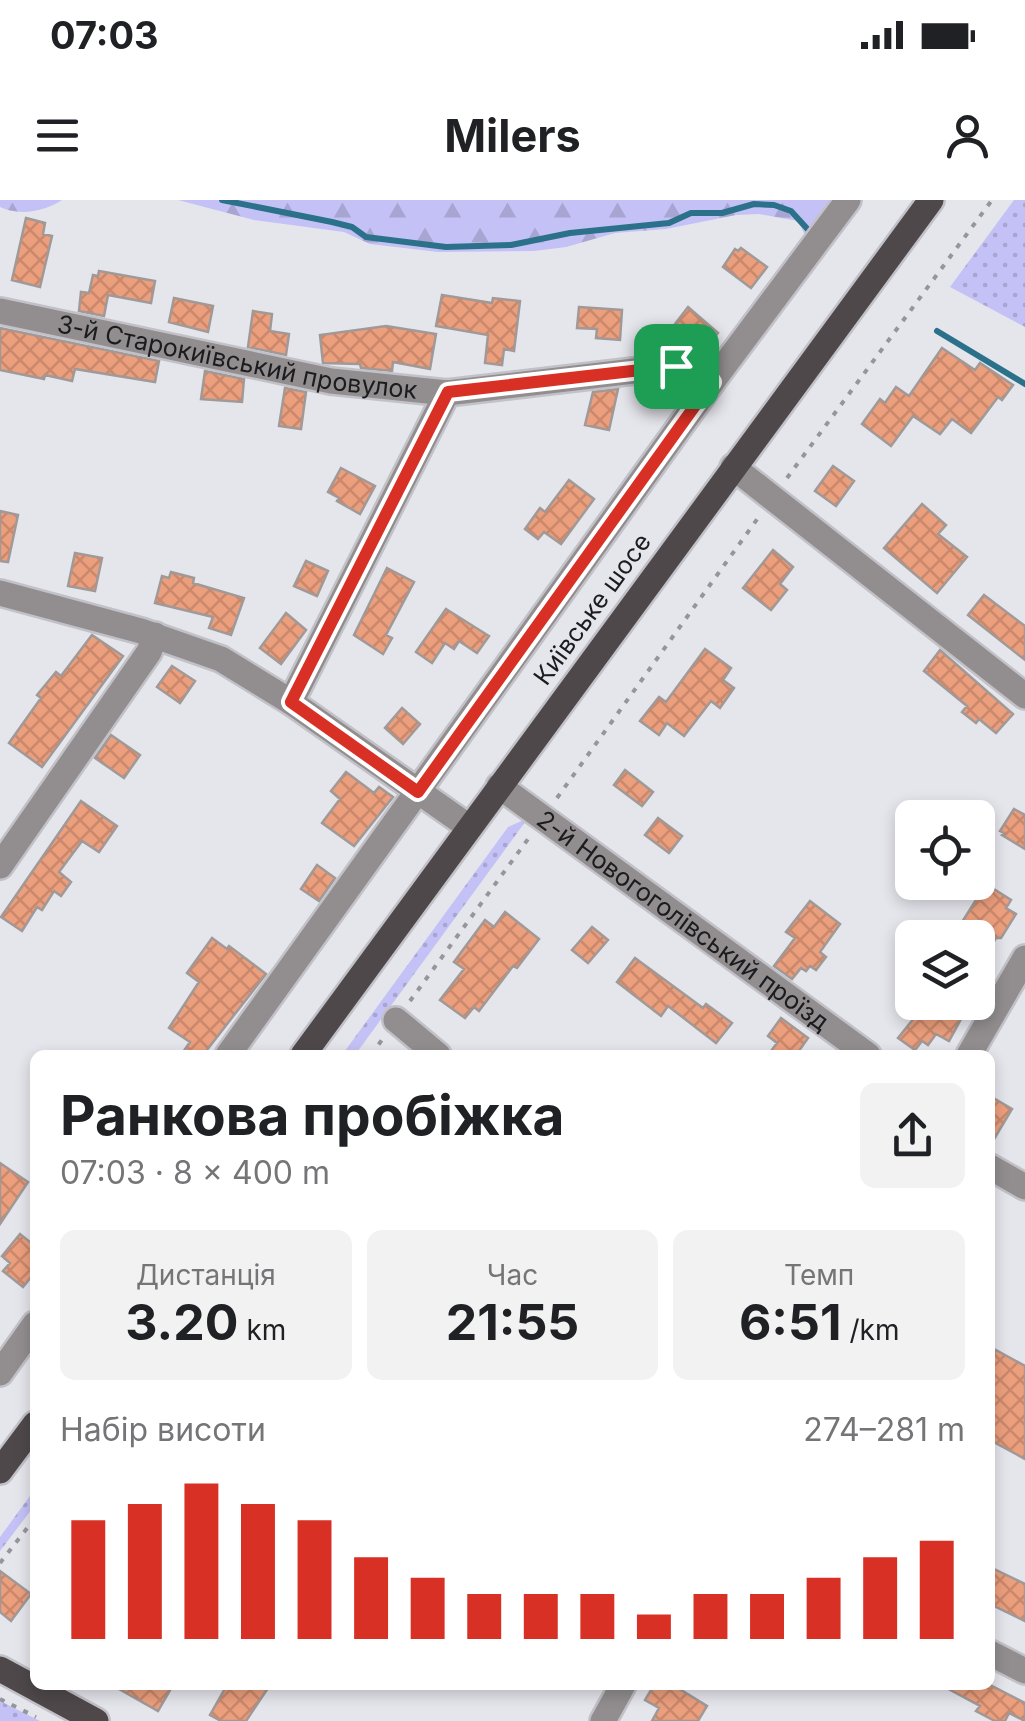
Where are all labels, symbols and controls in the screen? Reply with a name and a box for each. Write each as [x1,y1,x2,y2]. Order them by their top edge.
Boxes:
text: 07:03 [50,12,159,58]
icon: menu [30,108,85,163]
text: Milers [444,108,581,163]
icon: person [940,108,995,163]
street label: 3-й Старокиївський провулок [55,309,419,405]
pin [634,324,719,409]
icon: arrive [649,339,704,394]
street label: Київське шосе [527,527,657,691]
map controls [895,800,995,1020]
button: locate [895,800,995,900]
street label: 2-й Новогоголівський проїзд [531,804,835,1037]
button: layers [895,920,995,1020]
text: Ранкова пробіжка [60,1082,564,1148]
button: share [860,1083,965,1188]
text: 07:03 · 8 × 400 m [60,1153,330,1192]
text: Дистанція [136,1258,276,1292]
text: Час [487,1258,538,1292]
text: Темп [784,1258,854,1292]
text: 3.20 [125,1292,239,1352]
text: 21:55 [446,1292,579,1352]
text: 6:51 [739,1292,842,1352]
text: km [239,1313,286,1347]
text: /km [842,1313,899,1347]
text: Набір висоти [60,1410,266,1449]
text: 274–281 m [803,1410,965,1449]

